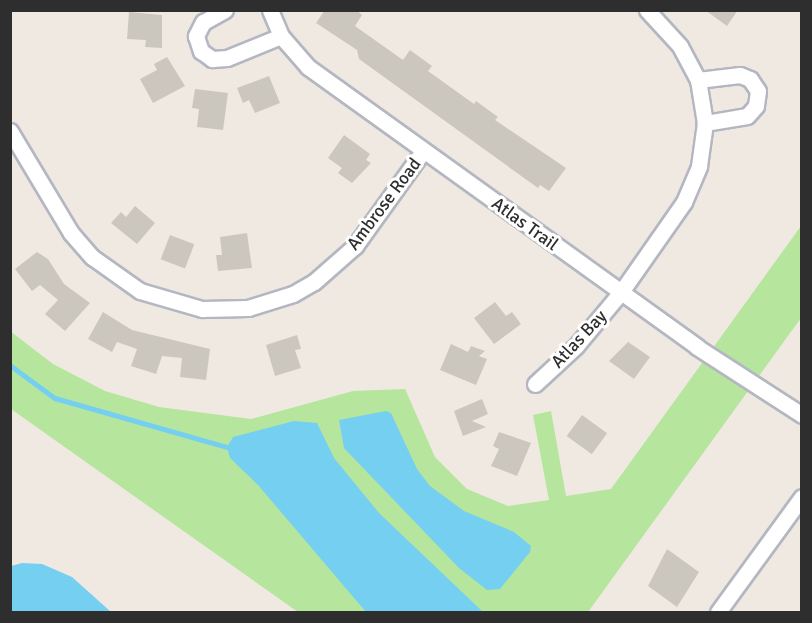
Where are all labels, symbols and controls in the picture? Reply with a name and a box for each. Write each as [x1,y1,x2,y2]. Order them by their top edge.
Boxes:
street label: Ambrose Road [342,154,426,254]
street label: Atlas Trail [487,193,563,255]
street label: Atlas Bay [547,306,611,372]

